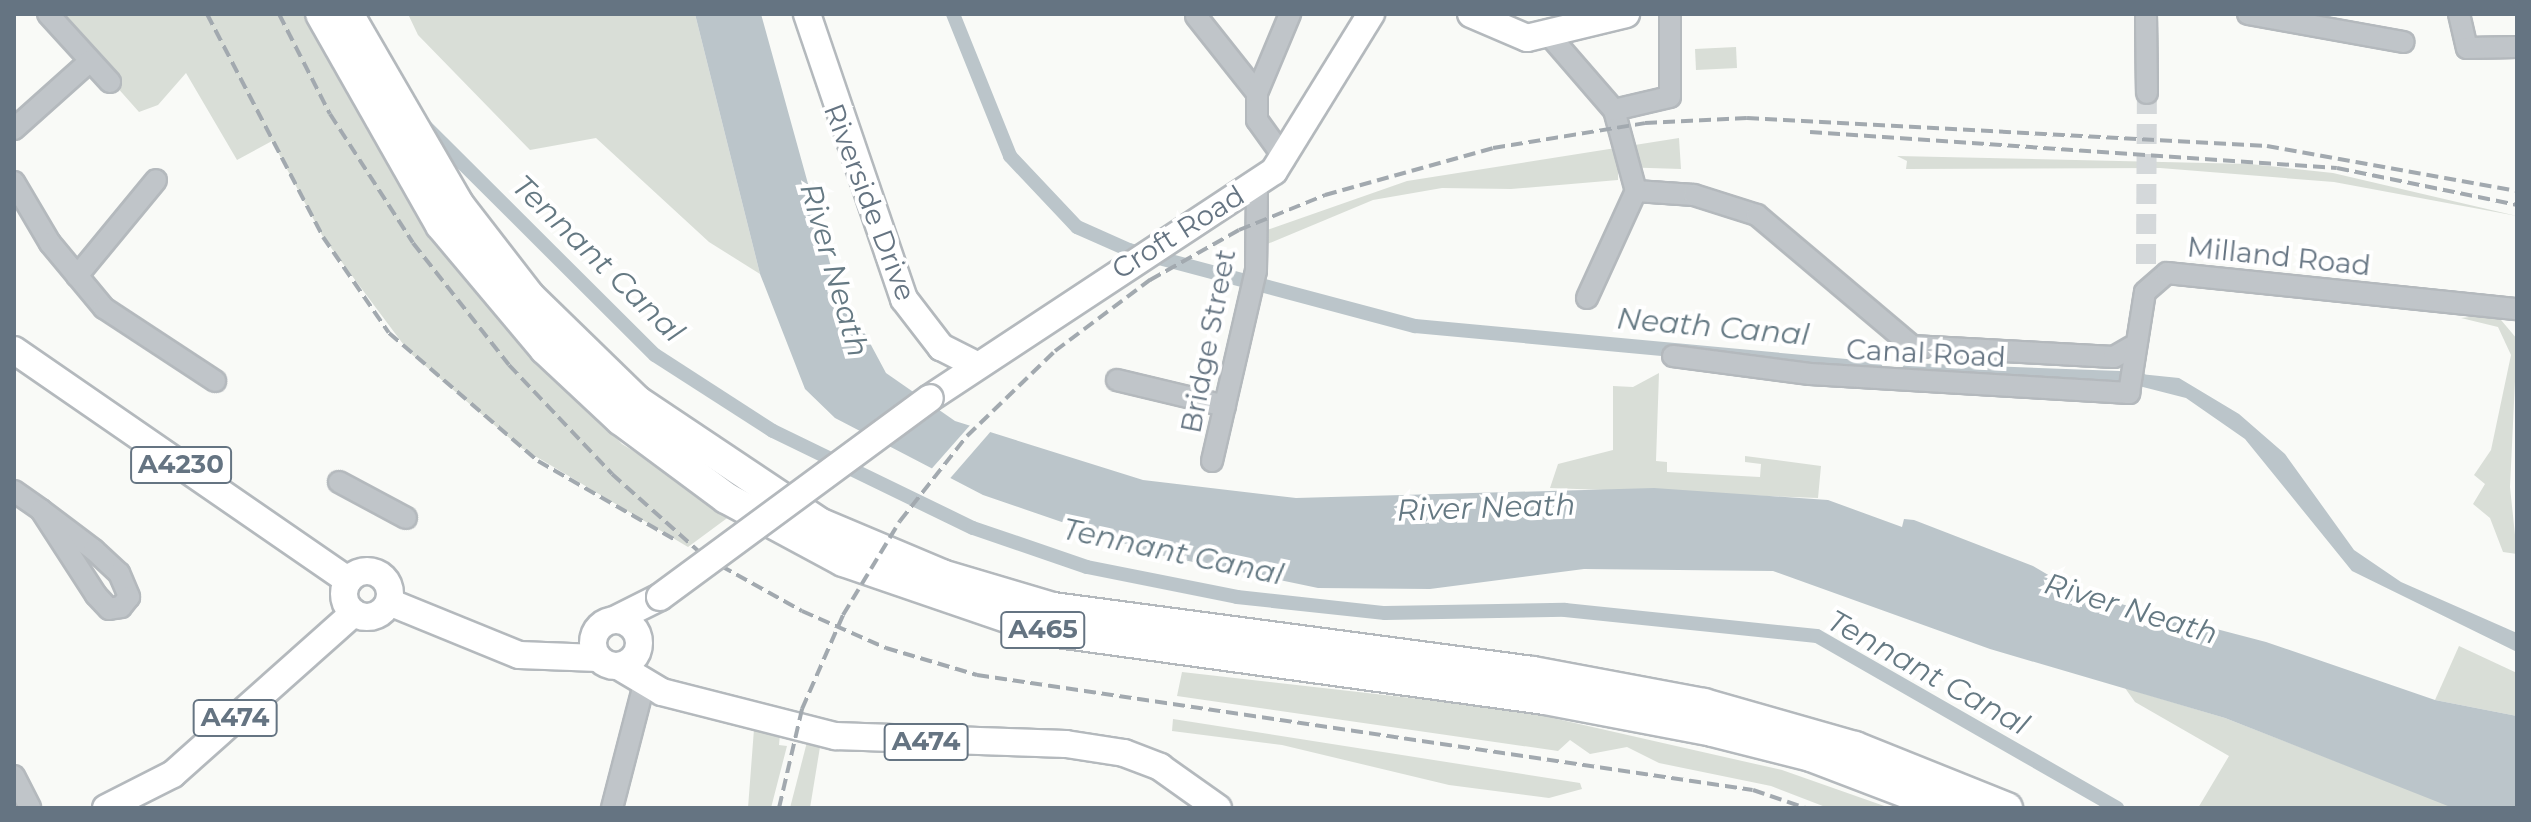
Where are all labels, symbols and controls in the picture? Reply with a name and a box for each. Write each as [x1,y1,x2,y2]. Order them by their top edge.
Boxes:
street label: Riverside Drive [817,99,923,305]
water label: Tennant Canal [505,168,691,350]
street label: Croft Road [1106,178,1250,286]
water label: River Neath [792,179,876,361]
street label: Milland Road [2186,230,2372,282]
street label: Bridge Street [1174,246,1242,436]
water label: Neath Canal [1615,301,1811,353]
street label: Canal Road [1845,332,2007,374]
road number: A4230 [129,443,233,487]
water label: River Neath [1396,487,1576,529]
water label: Tennant Canal [1059,511,1287,593]
water label: River Neath [2040,566,2222,652]
water label: Tennant Canal [1821,603,2035,743]
road number: A465 [999,608,1087,652]
road number: A474 [191,696,279,740]
road number: A474 [882,720,970,764]

